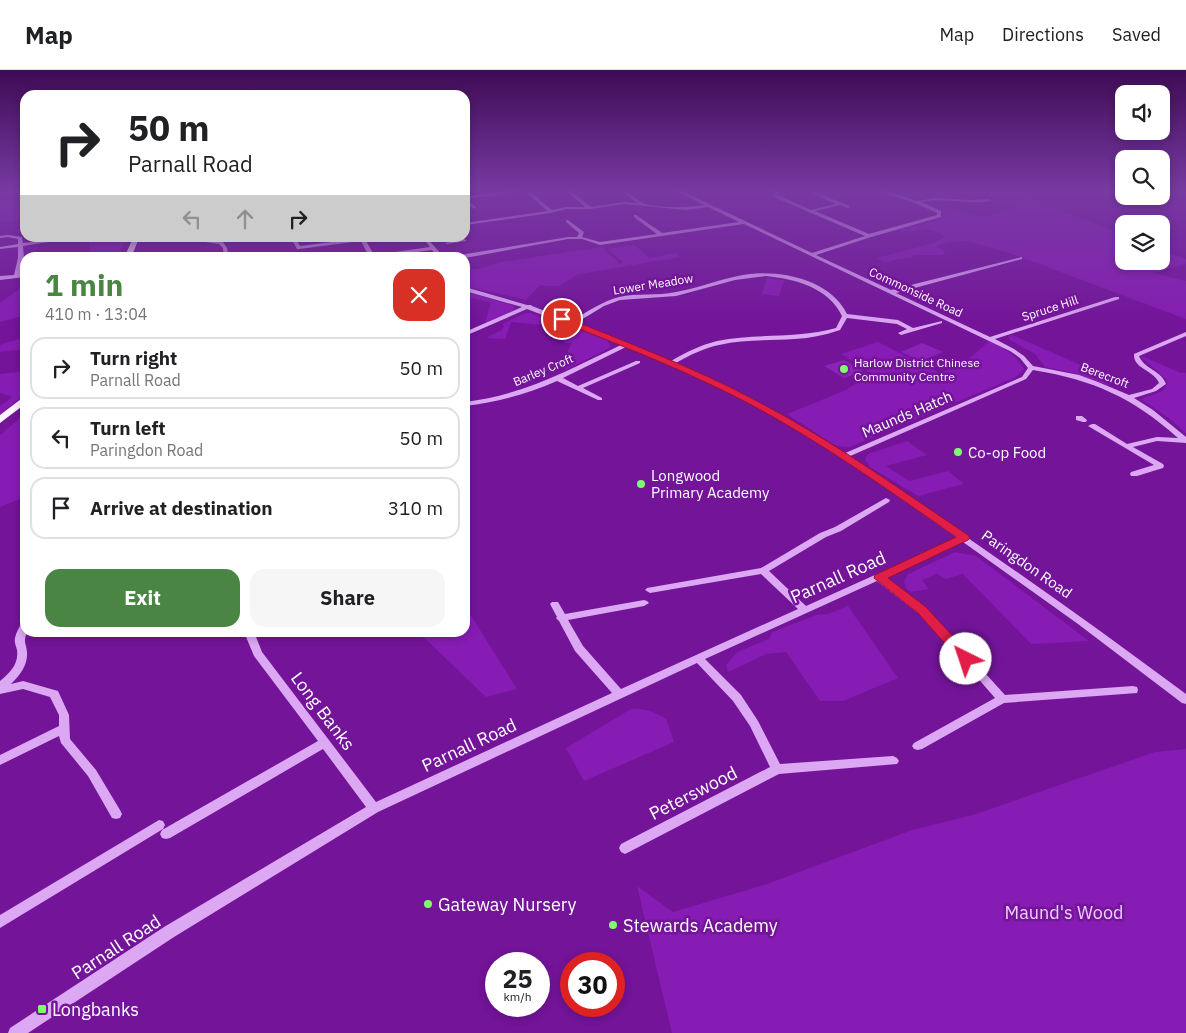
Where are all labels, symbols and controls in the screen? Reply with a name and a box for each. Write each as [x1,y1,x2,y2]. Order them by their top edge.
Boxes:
text: Map [25,19,73,51]
text: Map [939,23,974,46]
text: Directions [1002,23,1084,46]
text: Saved [1112,23,1161,46]
map controls [1115,85,1170,270]
button: sound [1115,85,1170,140]
text: 50 m [128,105,210,151]
icon: right [45,110,110,175]
text: Parnall Road [128,149,253,178]
button: search [1115,150,1170,205]
icon: left [178,205,206,233]
icon: ahead [231,205,259,233]
icon: right [284,205,312,233]
button: layers [1115,215,1170,270]
street label: Commonside Road [867,264,965,320]
text: 1 min [45,265,123,304]
button: close [393,269,445,321]
street label: Lower Meadow [612,270,694,298]
street label: Spruce Hill [1020,292,1080,324]
pin [541,298,583,340]
text: 410 m · 13:04 [45,304,147,324]
icon: arrive [548,305,576,333]
text: Turn right [90,346,177,370]
street label: Barley Croft [511,351,575,389]
icon: right [47,354,75,382]
place label: Harlow District Chinese Community Centre [854,355,980,384]
text: 50 m [399,356,443,380]
street label: Berecroft [1079,359,1131,391]
marker: Harlow District Chinese Community Centre [838,363,850,375]
text: Parnall Road [90,370,181,390]
street label: Maunds Hatch [859,386,955,442]
text: Turn left [90,416,166,440]
icon: left [47,424,75,452]
text: 50 m [399,426,443,450]
text: Paringdon Road [90,440,203,460]
place label: Co-op Food [968,443,1046,462]
marker: Co-op Food [952,446,964,458]
place label: Longwood Primary Academy [651,466,770,502]
marker: Longwood Primary Academy [635,478,647,490]
icon: arrive [47,494,75,522]
text: Arrive at destination [90,496,273,520]
text: 310 m [388,496,443,520]
street label: Paringdon Road [978,526,1076,602]
street label: Parnall Road [787,546,889,608]
button: Exit [45,569,240,627]
button: Share [250,569,445,627]
position arrow [939,632,991,684]
street label: Long Banks [286,667,360,755]
street label: Parnall Road [418,713,520,777]
street label: Peterswood [645,761,741,825]
place label: Gateway Nursery [438,893,577,916]
marker: Gateway Nursery [422,898,434,910]
park label: Maund's Wood [1005,901,1123,924]
street label: Parnall Road [67,910,165,984]
place label: Stewards Academy [623,914,778,937]
marker: Stewards Academy [607,919,619,931]
speed limit sign: 30 [560,952,625,1017]
text: 25 [502,962,533,995]
text: km/h [503,989,532,1004]
place label: Longbanks [52,998,139,1021]
marker: Longbanks [36,1003,48,1015]

